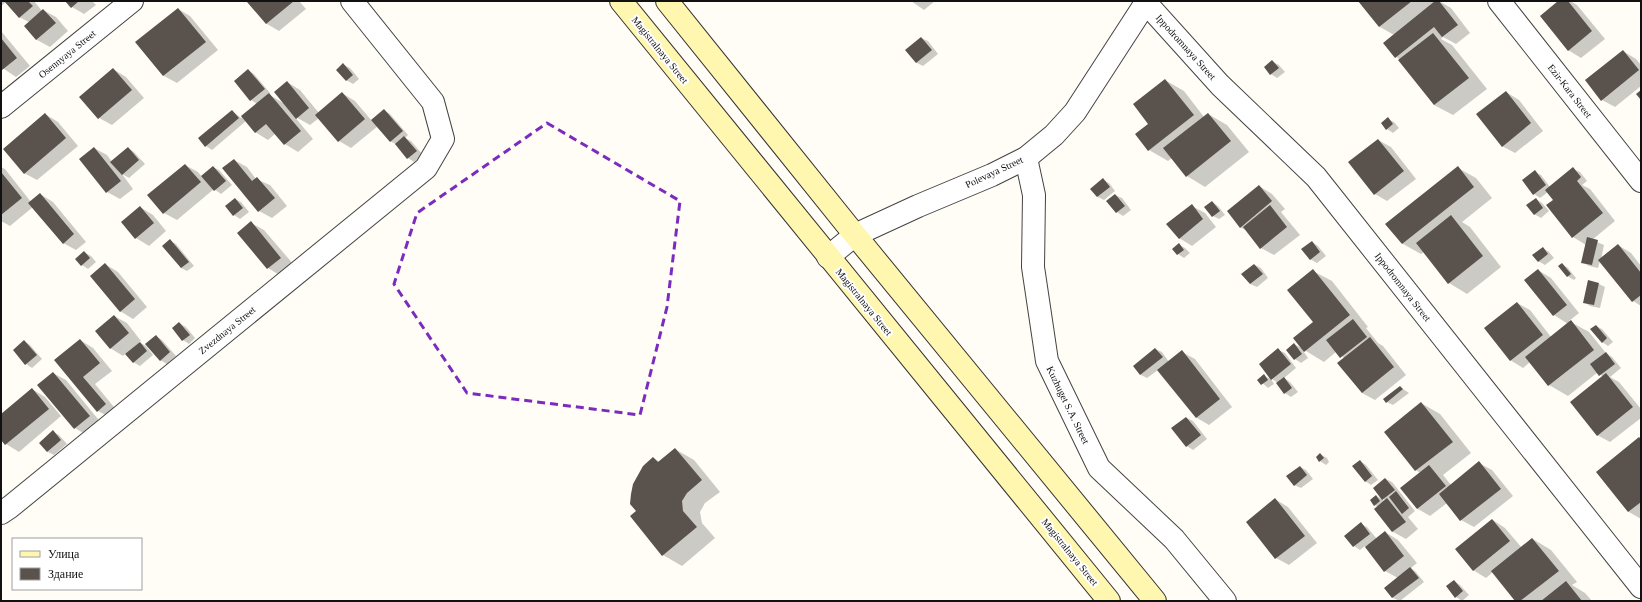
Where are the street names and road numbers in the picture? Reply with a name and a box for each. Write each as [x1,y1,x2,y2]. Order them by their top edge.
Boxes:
street label: Ippodromnaya Street [1154,12,1218,82]
street label: Magistralnaya Street [630,14,691,86]
street label: Osennyaya Street [36,27,98,80]
street label: Ezir-Kara Street [1546,62,1594,120]
street label: Polevaya Street [963,154,1025,190]
street label: Ippodromnaya Street [1373,250,1433,324]
street label: Magistralnaya Street [834,266,895,338]
street label: Zvezdnaya Street [196,304,258,356]
street label: Kuzhuget S.A. Street [1044,364,1092,446]
street label: Magistralnaya Street [1040,516,1101,588]

